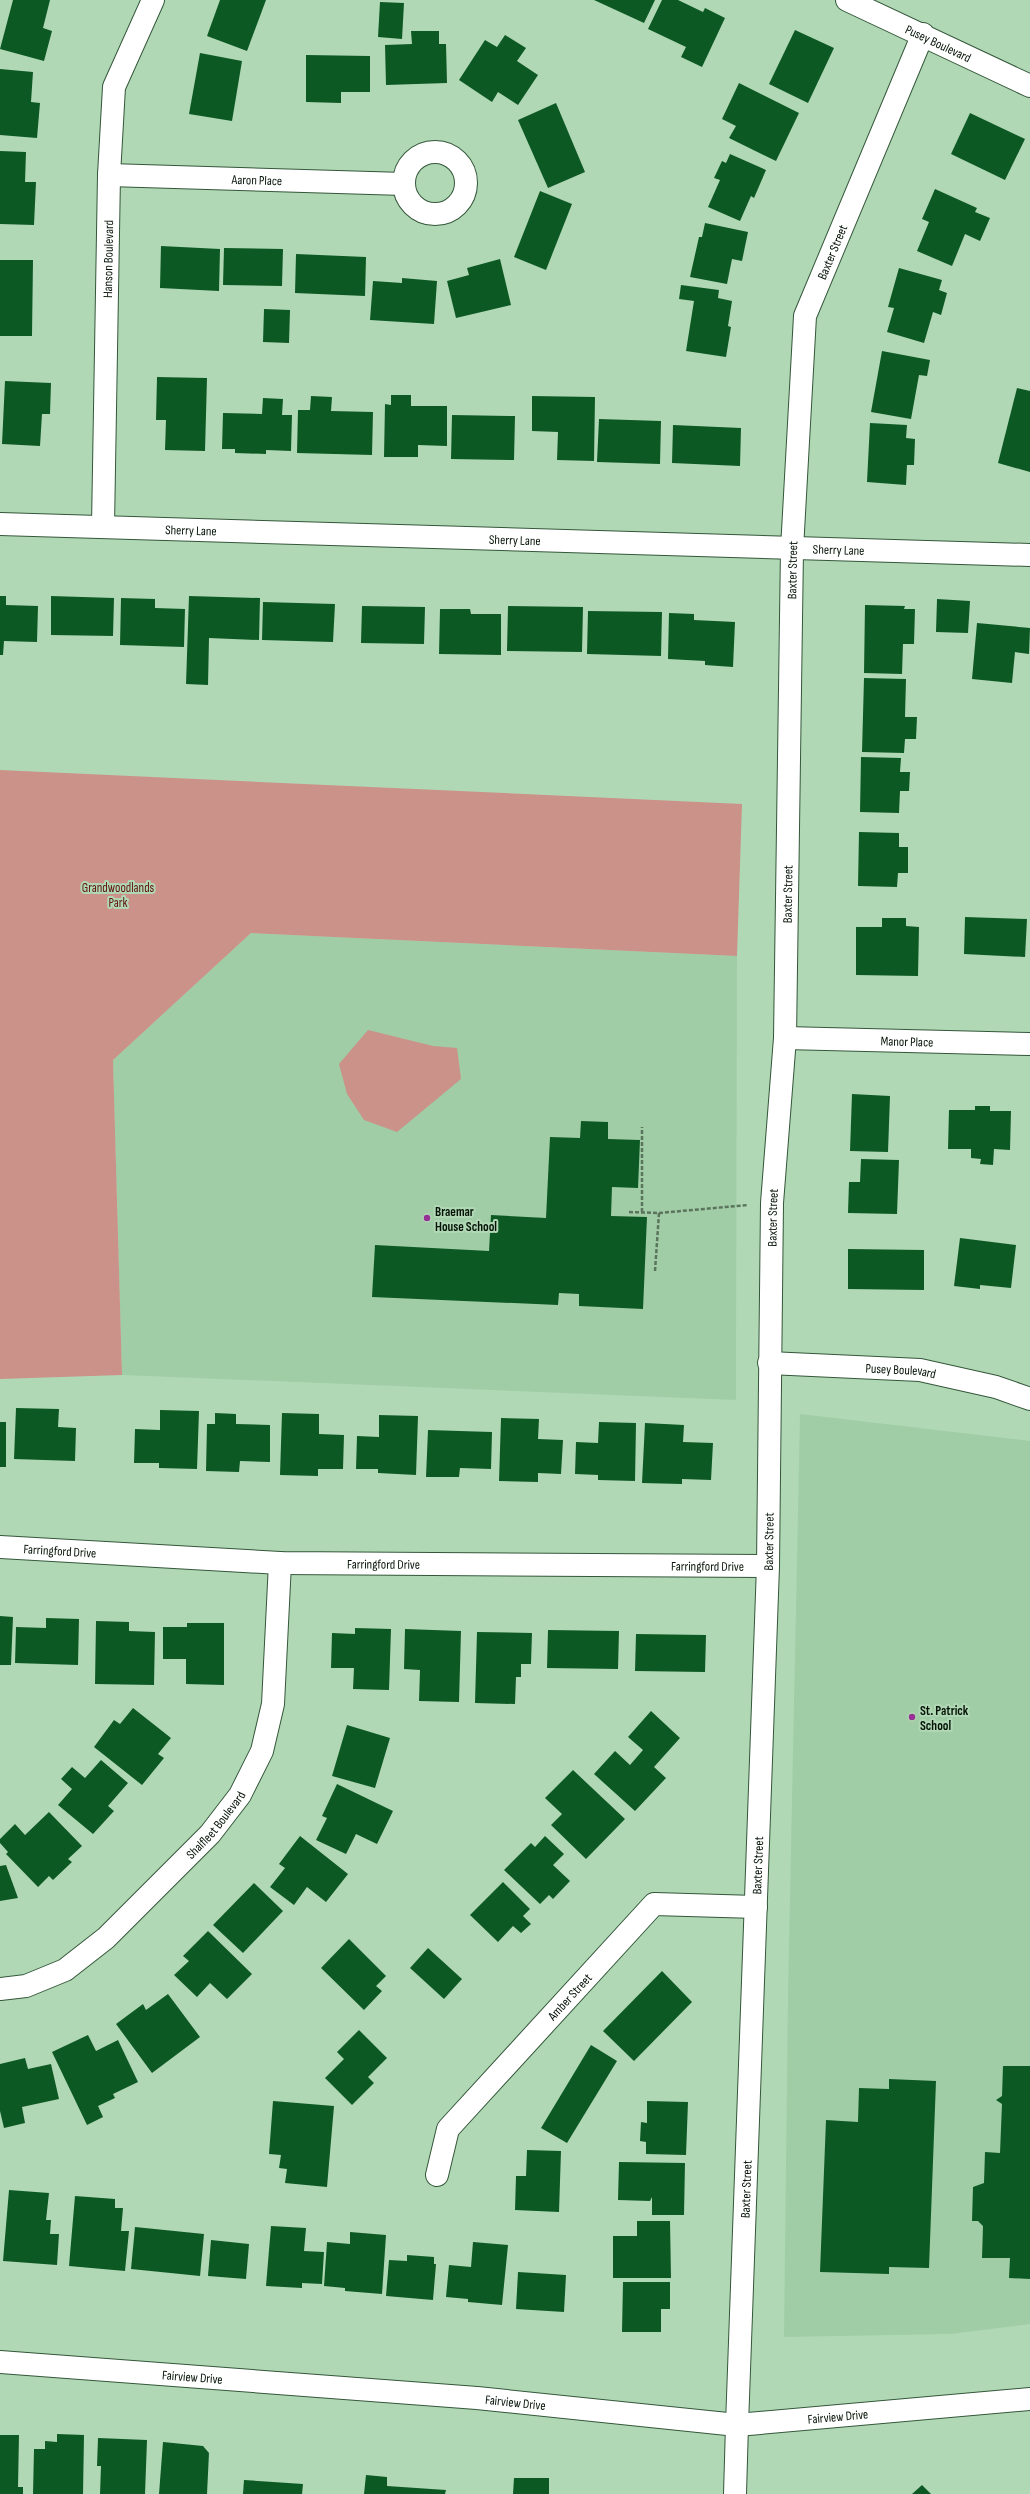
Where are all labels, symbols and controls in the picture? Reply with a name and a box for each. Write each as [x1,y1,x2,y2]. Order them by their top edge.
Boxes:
street label: Pusey Boulevard [903,22,973,66]
street label: Aaron Place [230,172,282,189]
street label: Hanson Boulevard [100,220,117,298]
street label: Baxter Street [814,222,851,282]
street label: Sherry Lane [165,522,217,540]
street label: Sherry Lane [489,532,541,549]
street label: Baxter Street [784,541,801,599]
street label: Sherry Lane [813,541,865,559]
street label: Baxter Street [780,865,796,923]
park label: Grandwoodlands Park [82,880,155,911]
street label: Manor Place [880,1033,934,1051]
street label: Baxter Street [765,1188,782,1247]
place label: Braemar House School [435,1204,497,1235]
marker: Braemar House School [422,1213,432,1223]
street label: Pusey Boulevard [865,1360,937,1382]
street label: Baxter Street [761,1512,778,1571]
street label: Farringford Drive [23,1541,97,1561]
street label: Farringford Drive [347,1556,420,1573]
street label: Farringford Drive [671,1558,744,1575]
place label: St. Patrick School [920,1703,969,1734]
marker: St. Patrick School [907,1712,917,1722]
street label: Shalfleet Boulevard [183,1789,250,1862]
street label: Baxter Street [749,1836,767,1895]
street label: Amber Street [544,1970,596,2025]
street label: Baxter Street [737,2160,756,2218]
street label: Fairview Drive [161,2367,223,2388]
street label: Fairview Drive [484,2392,546,2414]
street label: Fairview Drive [807,2406,869,2428]

